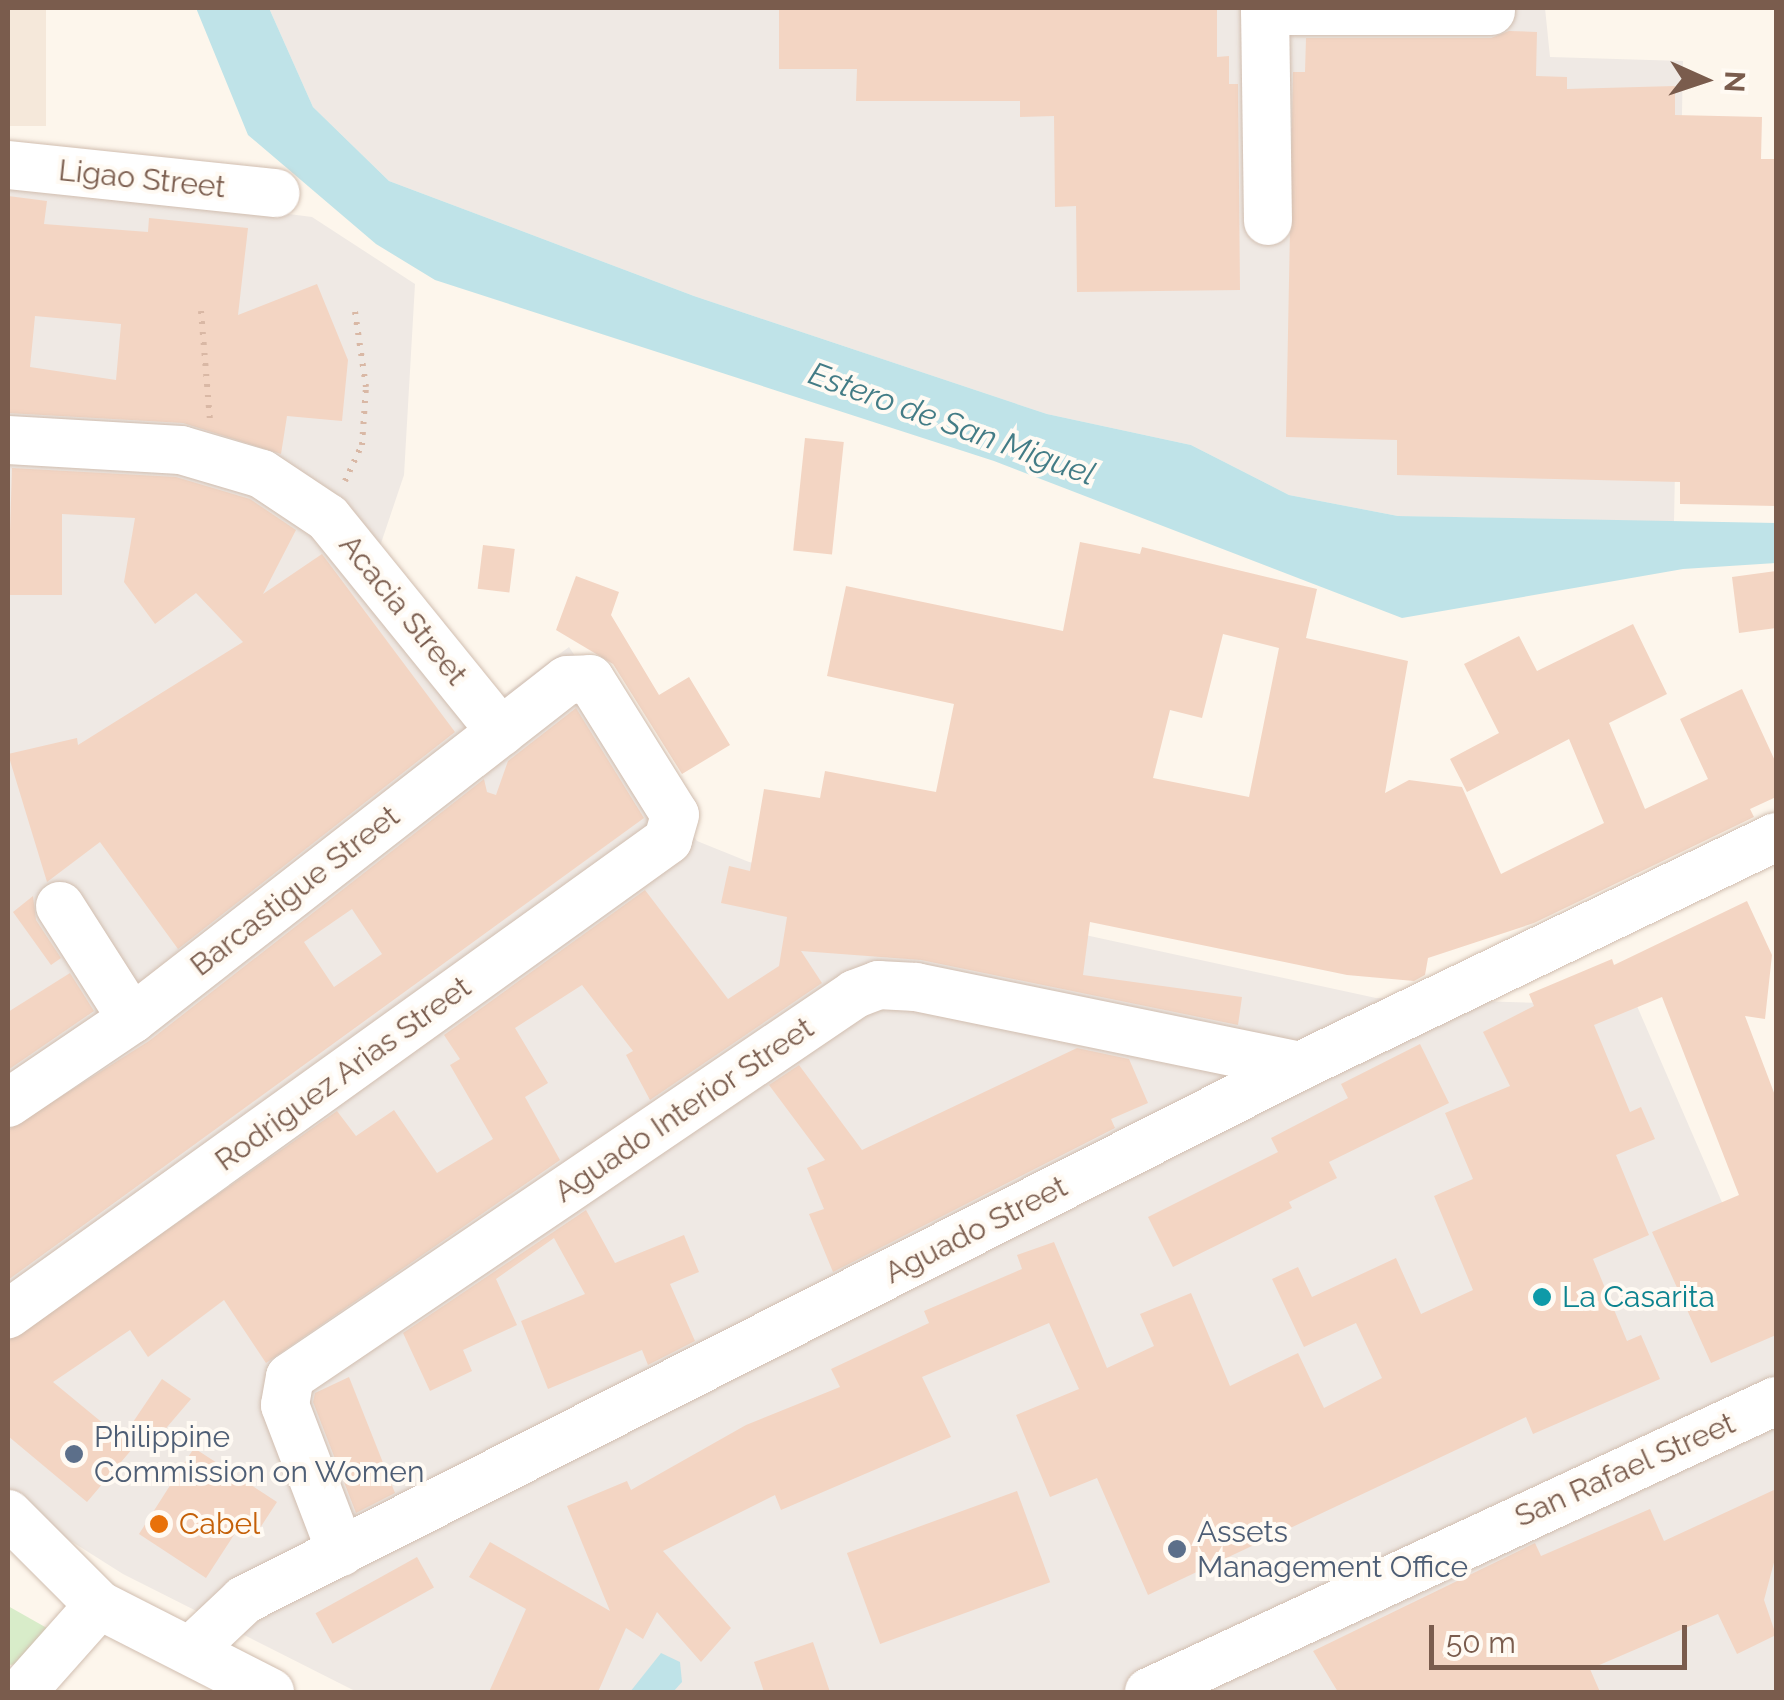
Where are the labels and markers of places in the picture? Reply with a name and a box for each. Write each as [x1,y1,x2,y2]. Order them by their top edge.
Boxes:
place label: La Casarita [1562,1279,1715,1315]
marker: La Casarita [1531,1286,1553,1308]
place label: Philippine Commission on Women [94,1419,426,1490]
marker: Philippine Commission on Women [63,1443,85,1465]
place label: Cabel [179,1506,260,1542]
marker: Cabel [148,1513,170,1535]
place label: Assets Management Office [1197,1514,1468,1584]
marker: Assets Management Office [1166,1538,1188,1560]

